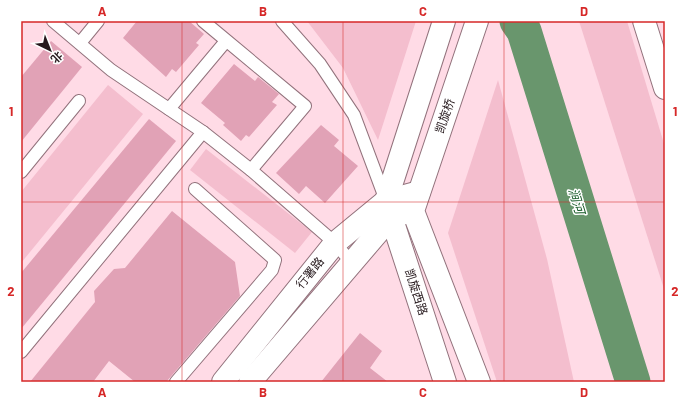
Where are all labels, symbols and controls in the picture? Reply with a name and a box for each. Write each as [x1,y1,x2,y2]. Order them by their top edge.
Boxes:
text: A [98,3,107,19]
text: B [259,3,267,19]
text: C [419,3,427,19]
text: D [580,3,588,19]
north arrow [30,30,70,70]
text: 北 [49,49,66,66]
street label: 凯旋桥 [432,96,457,135]
text: 1 [9,103,13,119]
text: 1 [673,103,677,119]
water label: 涧河 [566,186,589,219]
street label: 行署路 [292,254,326,291]
street label: 凯旋西路 [403,267,431,317]
text: 2 [7,283,15,299]
text: 2 [671,283,679,299]
text: A [98,384,107,400]
text: B [259,384,267,400]
text: C [419,384,427,400]
text: D [580,384,588,400]

